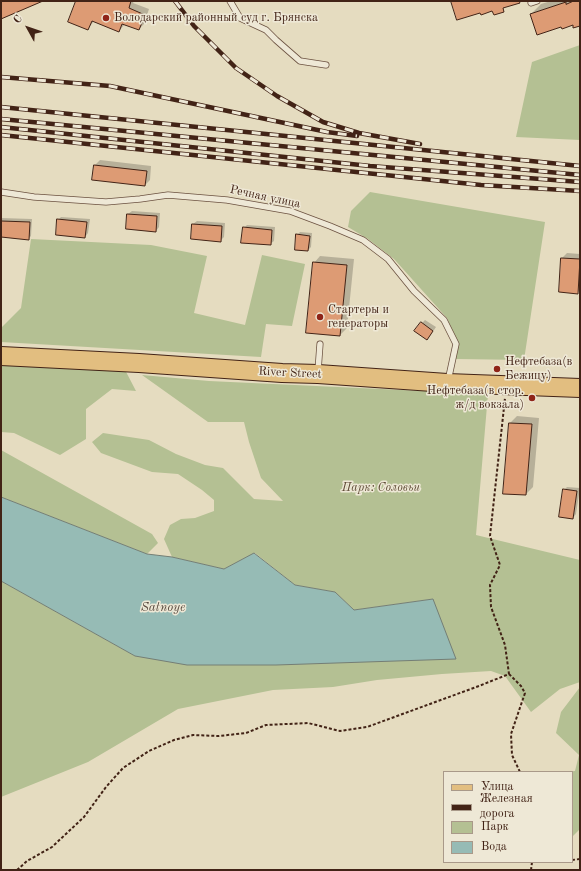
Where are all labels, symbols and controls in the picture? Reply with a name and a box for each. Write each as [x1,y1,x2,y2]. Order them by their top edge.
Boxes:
north arrow [8,8,48,48]
place label: Володарский районный суд г. Брянска [114,11,318,25]
marker: Володарский районный суд г. Брянска [101,13,111,23]
text: С [12,14,25,26]
street label: Речная улица [228,182,302,212]
place label: Стартеры и генераторы [328,303,389,331]
marker: Стартеры и генераторы [315,312,325,322]
place label: Нефтебаза(в Бежицу) [505,355,572,383]
street label: River Street [258,364,322,382]
marker: Нефтебаза(в Бежицу) [492,364,502,374]
place label: Нефтебаза(в стор. ж/д вокзала) [427,384,524,412]
marker: Нефтебаза(в стор. ж/д вокзала) [527,393,537,403]
park label: Парк: Соловьи [342,481,420,495]
water label: Satnoye [141,600,185,616]
legend [443,771,573,863]
text: Улица [481,781,514,793]
text: Железная дорога [480,793,533,820]
text: Парк [481,821,509,833]
text: Вода [481,841,507,853]

